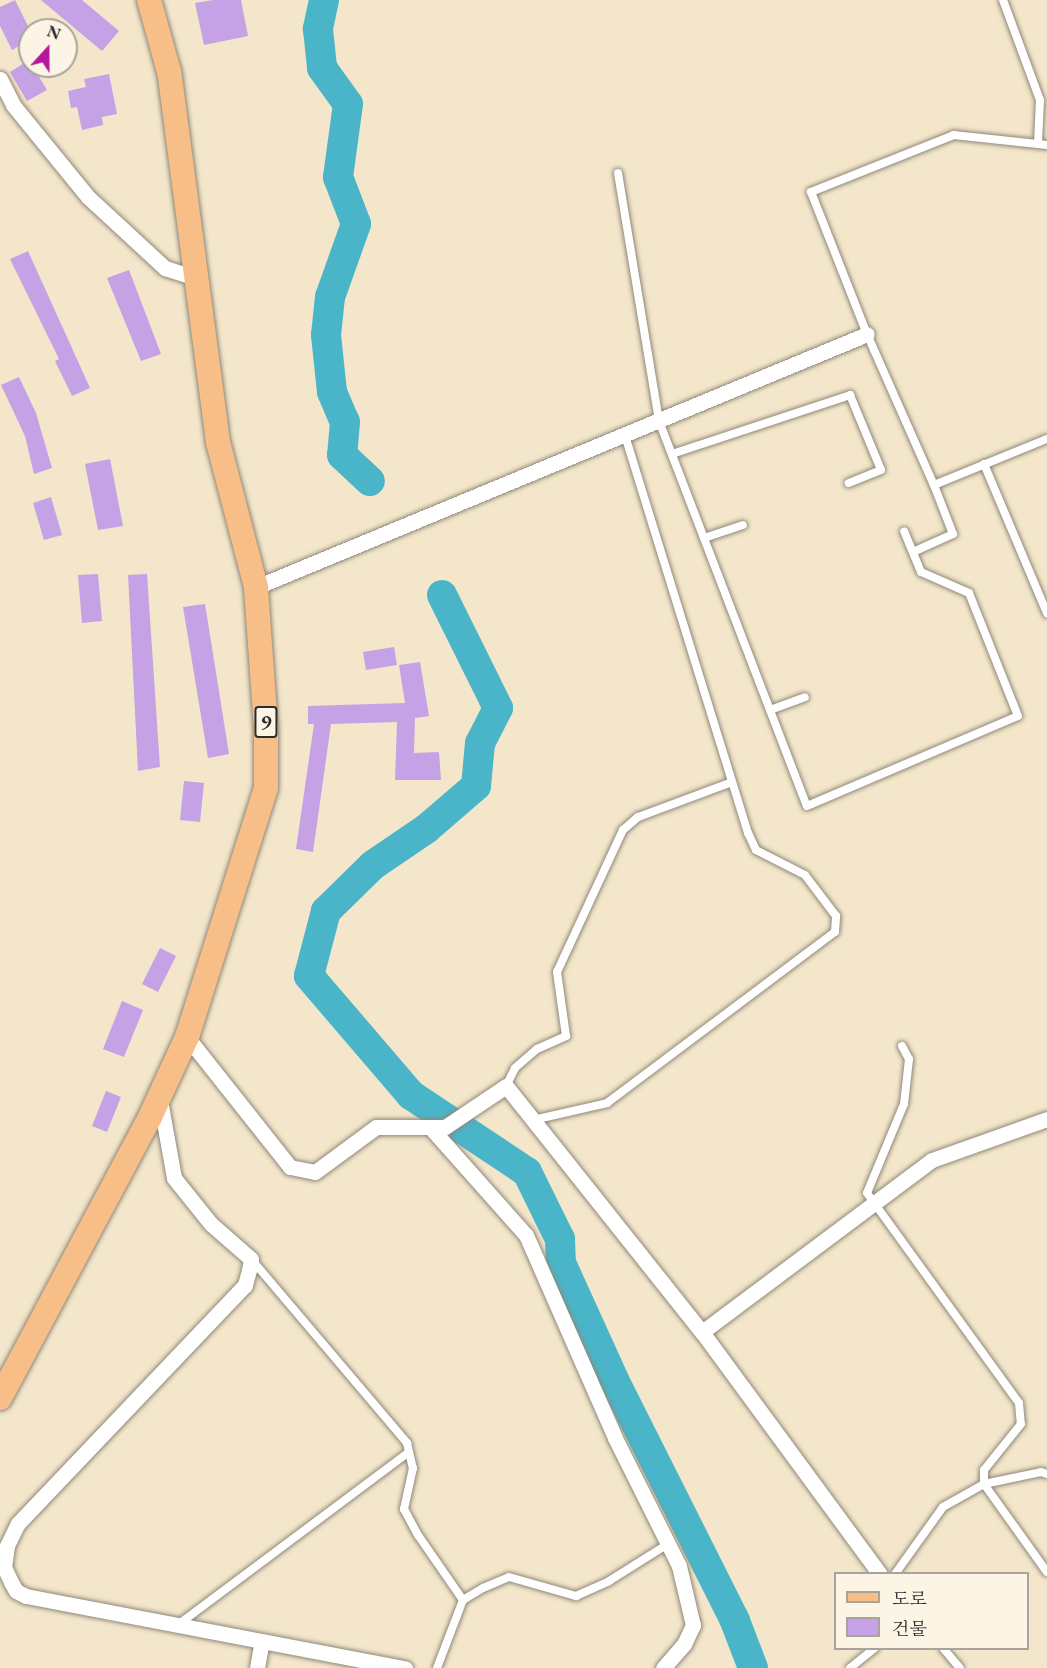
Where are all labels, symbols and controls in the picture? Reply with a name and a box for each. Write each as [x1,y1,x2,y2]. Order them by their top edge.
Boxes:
north arrow [18,18,78,78]
text: N [44,20,64,45]
road number: 9 [254,704,278,740]
legend [834,1572,1029,1650]
text: 도로 [892,1587,927,1610]
text: 건물 [892,1617,927,1640]

